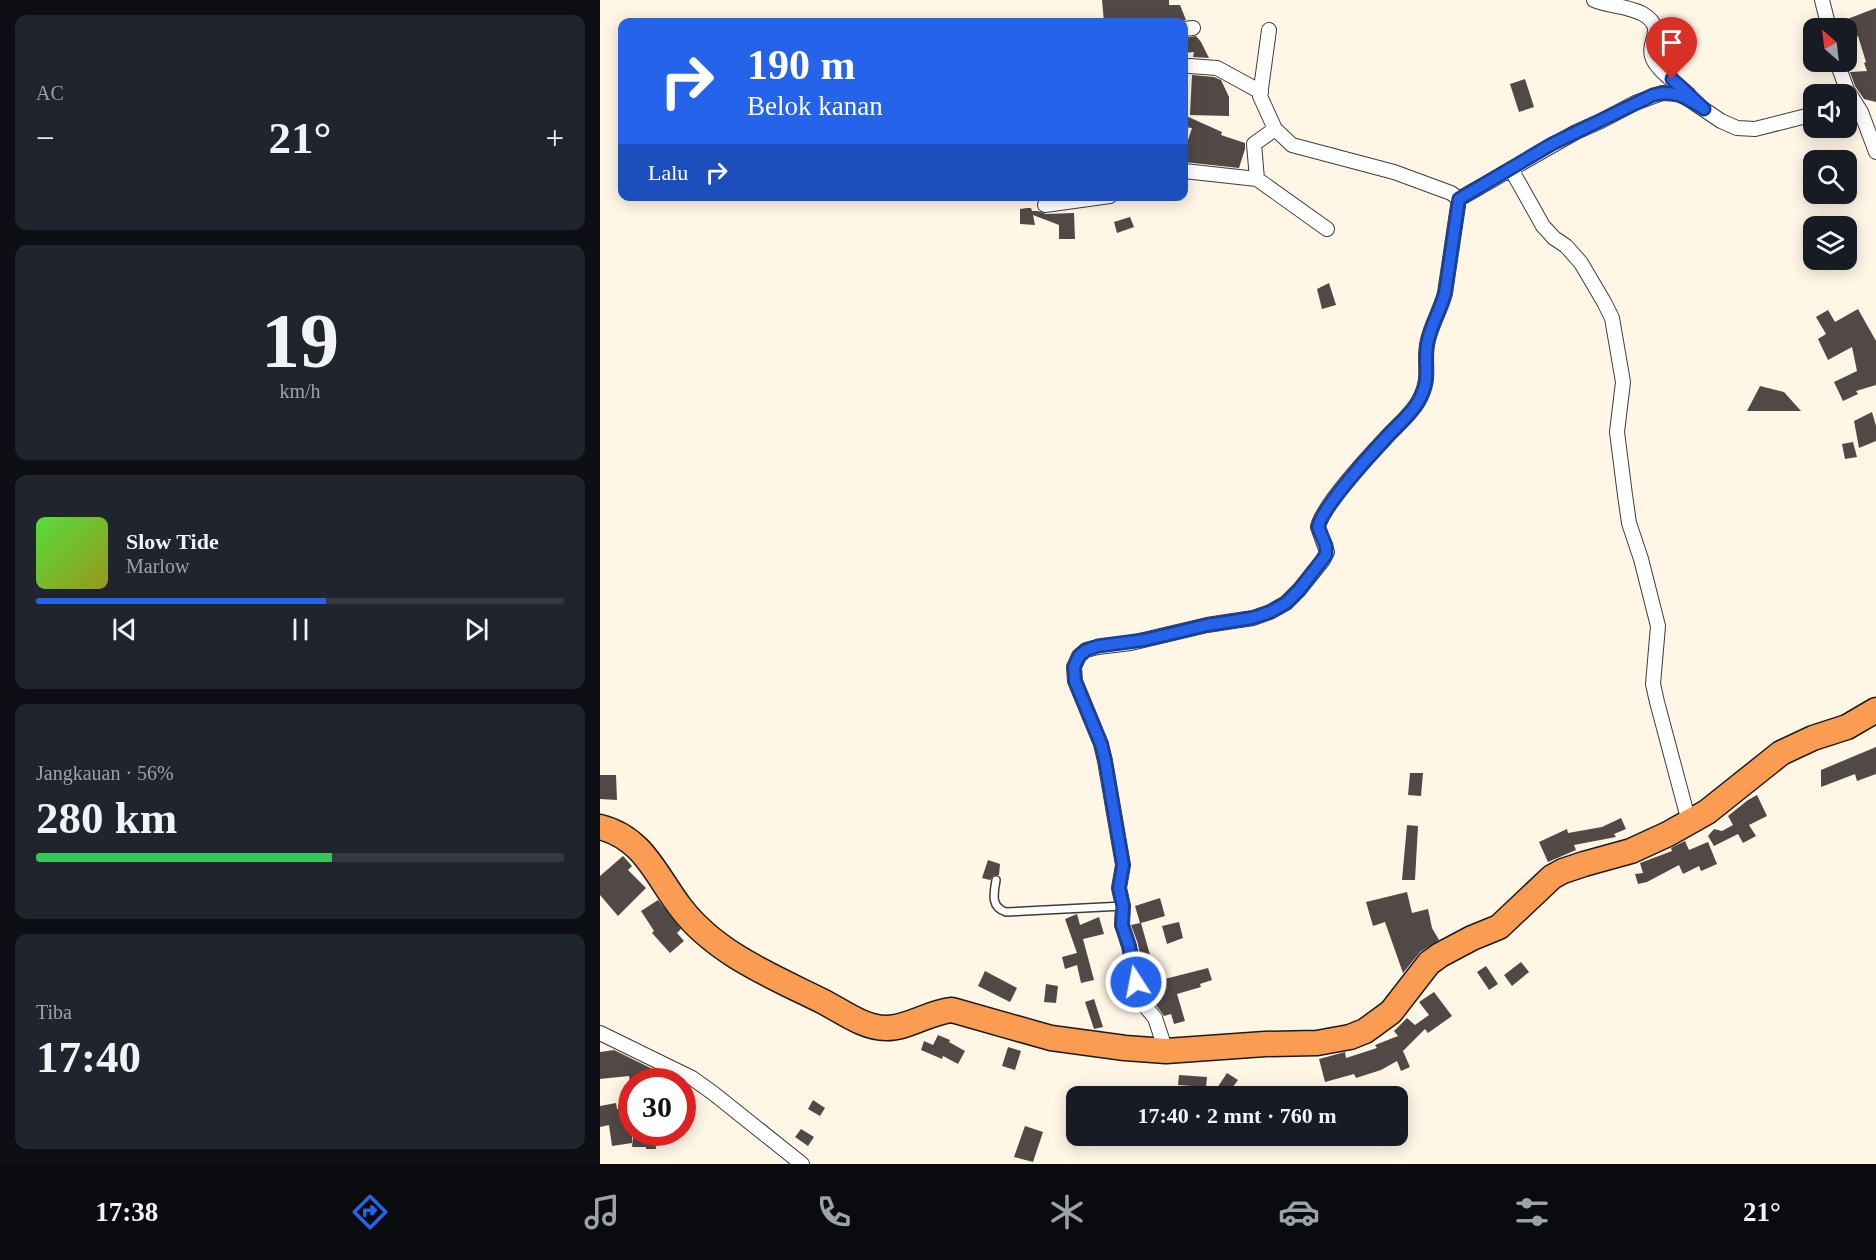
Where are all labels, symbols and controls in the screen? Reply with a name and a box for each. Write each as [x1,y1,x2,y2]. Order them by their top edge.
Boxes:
pin [1646,17,1697,79]
north arrow [1803,18,1857,72]
map controls [1803,18,1857,270]
icon: arrive [1655,26,1688,59]
icon: right [648,42,726,120]
text: 190 m [747,42,856,88]
text: AC [36,82,64,104]
button: sound [1803,84,1857,138]
text: Belok kanan [747,91,883,121]
text: 21° [269,113,332,163]
text: − [36,120,55,156]
text: + [545,120,564,156]
button: search [1803,150,1857,204]
icon: right [700,156,733,189]
text: Lalu [648,160,688,185]
button: layers [1803,216,1857,270]
text: 19 [261,297,339,384]
text: km/h [279,380,321,402]
text: Slow Tide [126,529,219,554]
text: Marlow [126,555,189,577]
icon: previous [108,613,141,646]
icon: pause [284,613,317,646]
icon: next [460,613,493,646]
text: Jangkauan · 56% [36,762,174,784]
text: 280 km [36,793,177,843]
position arrow [1104,950,1168,1014]
text: Tiba [36,1001,72,1023]
text: 17:40 [36,1032,141,1082]
speed limit sign: 30 [618,1068,696,1146]
text: 17:40 · 2 mnt · 760 m [1137,1103,1337,1128]
icon: directions [349,1191,391,1233]
icon: music [581,1191,623,1233]
icon: phone [813,1191,855,1233]
icon: climate [1046,1191,1088,1233]
icon: car [1278,1191,1320,1233]
icon: filters [1511,1191,1553,1233]
text: 17:38 [95,1197,158,1227]
text: 21° [1743,1197,1781,1227]

